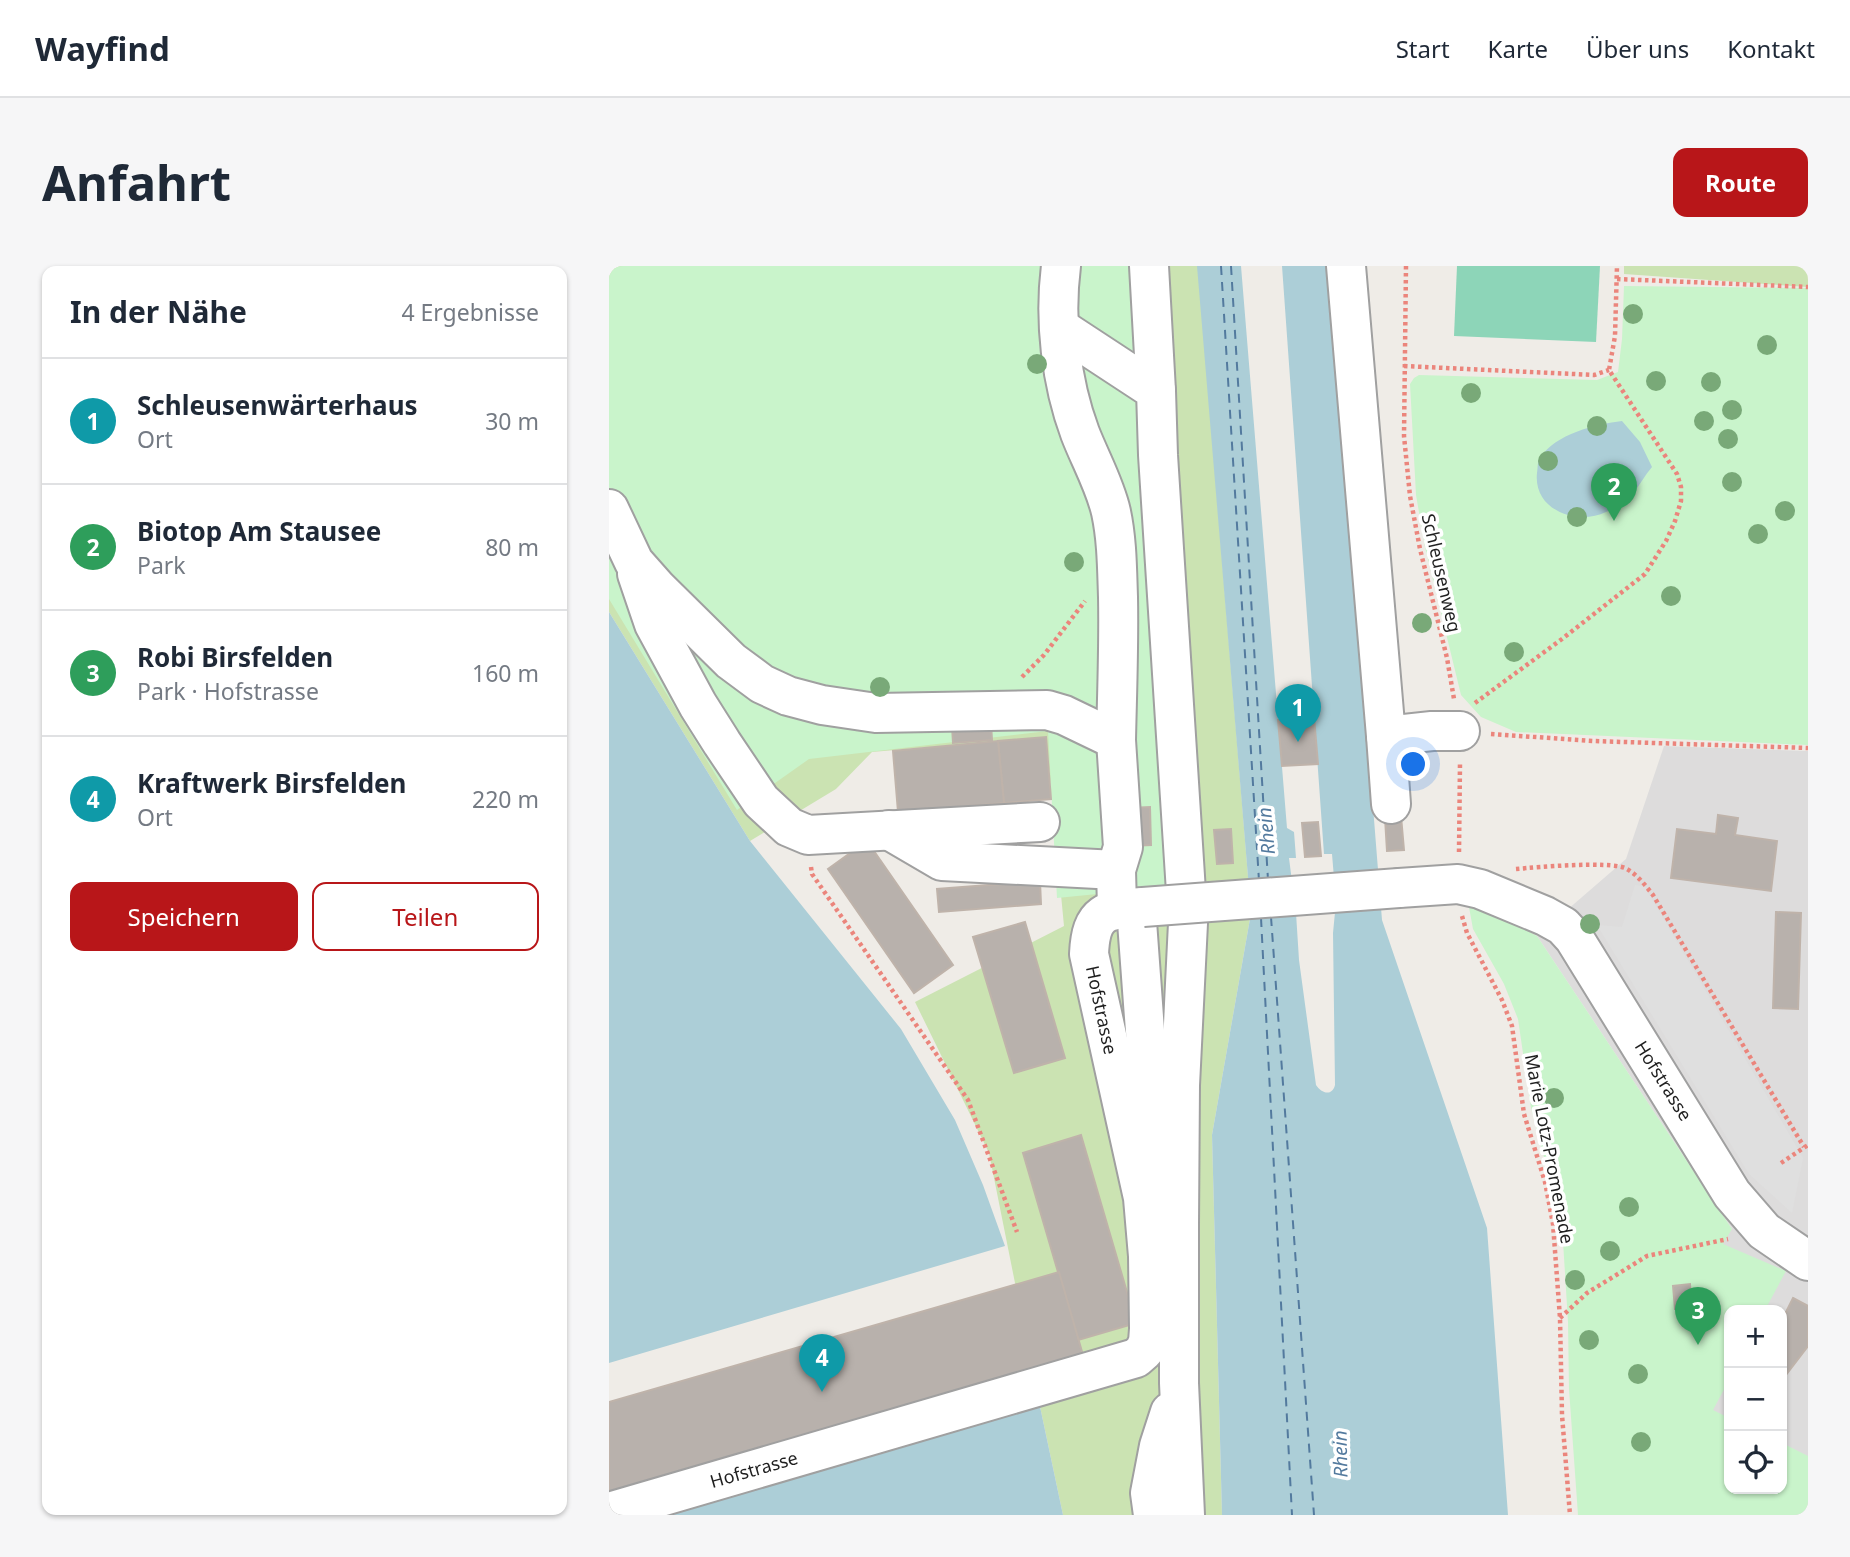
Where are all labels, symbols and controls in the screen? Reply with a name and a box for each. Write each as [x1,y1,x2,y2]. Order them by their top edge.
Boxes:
text: Wayfind [35,26,170,71]
text: Start [1396,32,1450,65]
text: Karte [1488,32,1548,65]
text: Über uns [1586,32,1689,65]
text: Kontakt [1727,32,1815,65]
button: Route [1673,148,1808,217]
text: Anfahrt [42,149,231,215]
text: In der Nähe [70,291,247,332]
text: 4 Ergebnisse [401,296,539,328]
text: Schleusenwärterhaus [137,387,418,423]
text: 1 [86,405,100,437]
text: 30 m [485,405,539,437]
text: Ort [137,423,173,455]
pin: 2 [1591,463,1637,521]
street label: Schleusenweg [1417,511,1467,634]
text: Biotop Am Stausee [137,513,381,549]
text: 2 [86,531,100,563]
text: 80 m [485,531,539,563]
text: Park [137,549,186,581]
text: Robi Birsfelden [137,639,333,675]
text: 3 [86,657,100,689]
text: 160 m [472,657,539,689]
text: Park · Hofstrasse [137,675,319,707]
pin: 1 [1275,684,1321,742]
your location [1396,747,1430,781]
text: Kraftwerk Birsfelden [137,765,407,801]
text: 4 [86,783,100,815]
text: 220 m [472,783,539,815]
text: Ort [137,801,173,833]
water label: Rhein [1251,806,1281,856]
button: Speichern [70,882,298,951]
button: Teilen [312,882,539,951]
street label: Hofstrasse [1081,963,1123,1056]
street label: Hofstrasse [1630,1036,1698,1125]
street label: Marie Lotz-Promenade [1520,1052,1580,1246]
pin: 3 [1675,1287,1721,1345]
map controls [1724,1305,1787,1494]
button: + [1724,1305,1787,1368]
pin: 4 [799,1334,845,1392]
button: − [1724,1368,1787,1431]
water label: Rhein [1327,1430,1353,1478]
button: locate [1724,1431,1787,1494]
street label: Hofstrasse [707,1445,800,1493]

